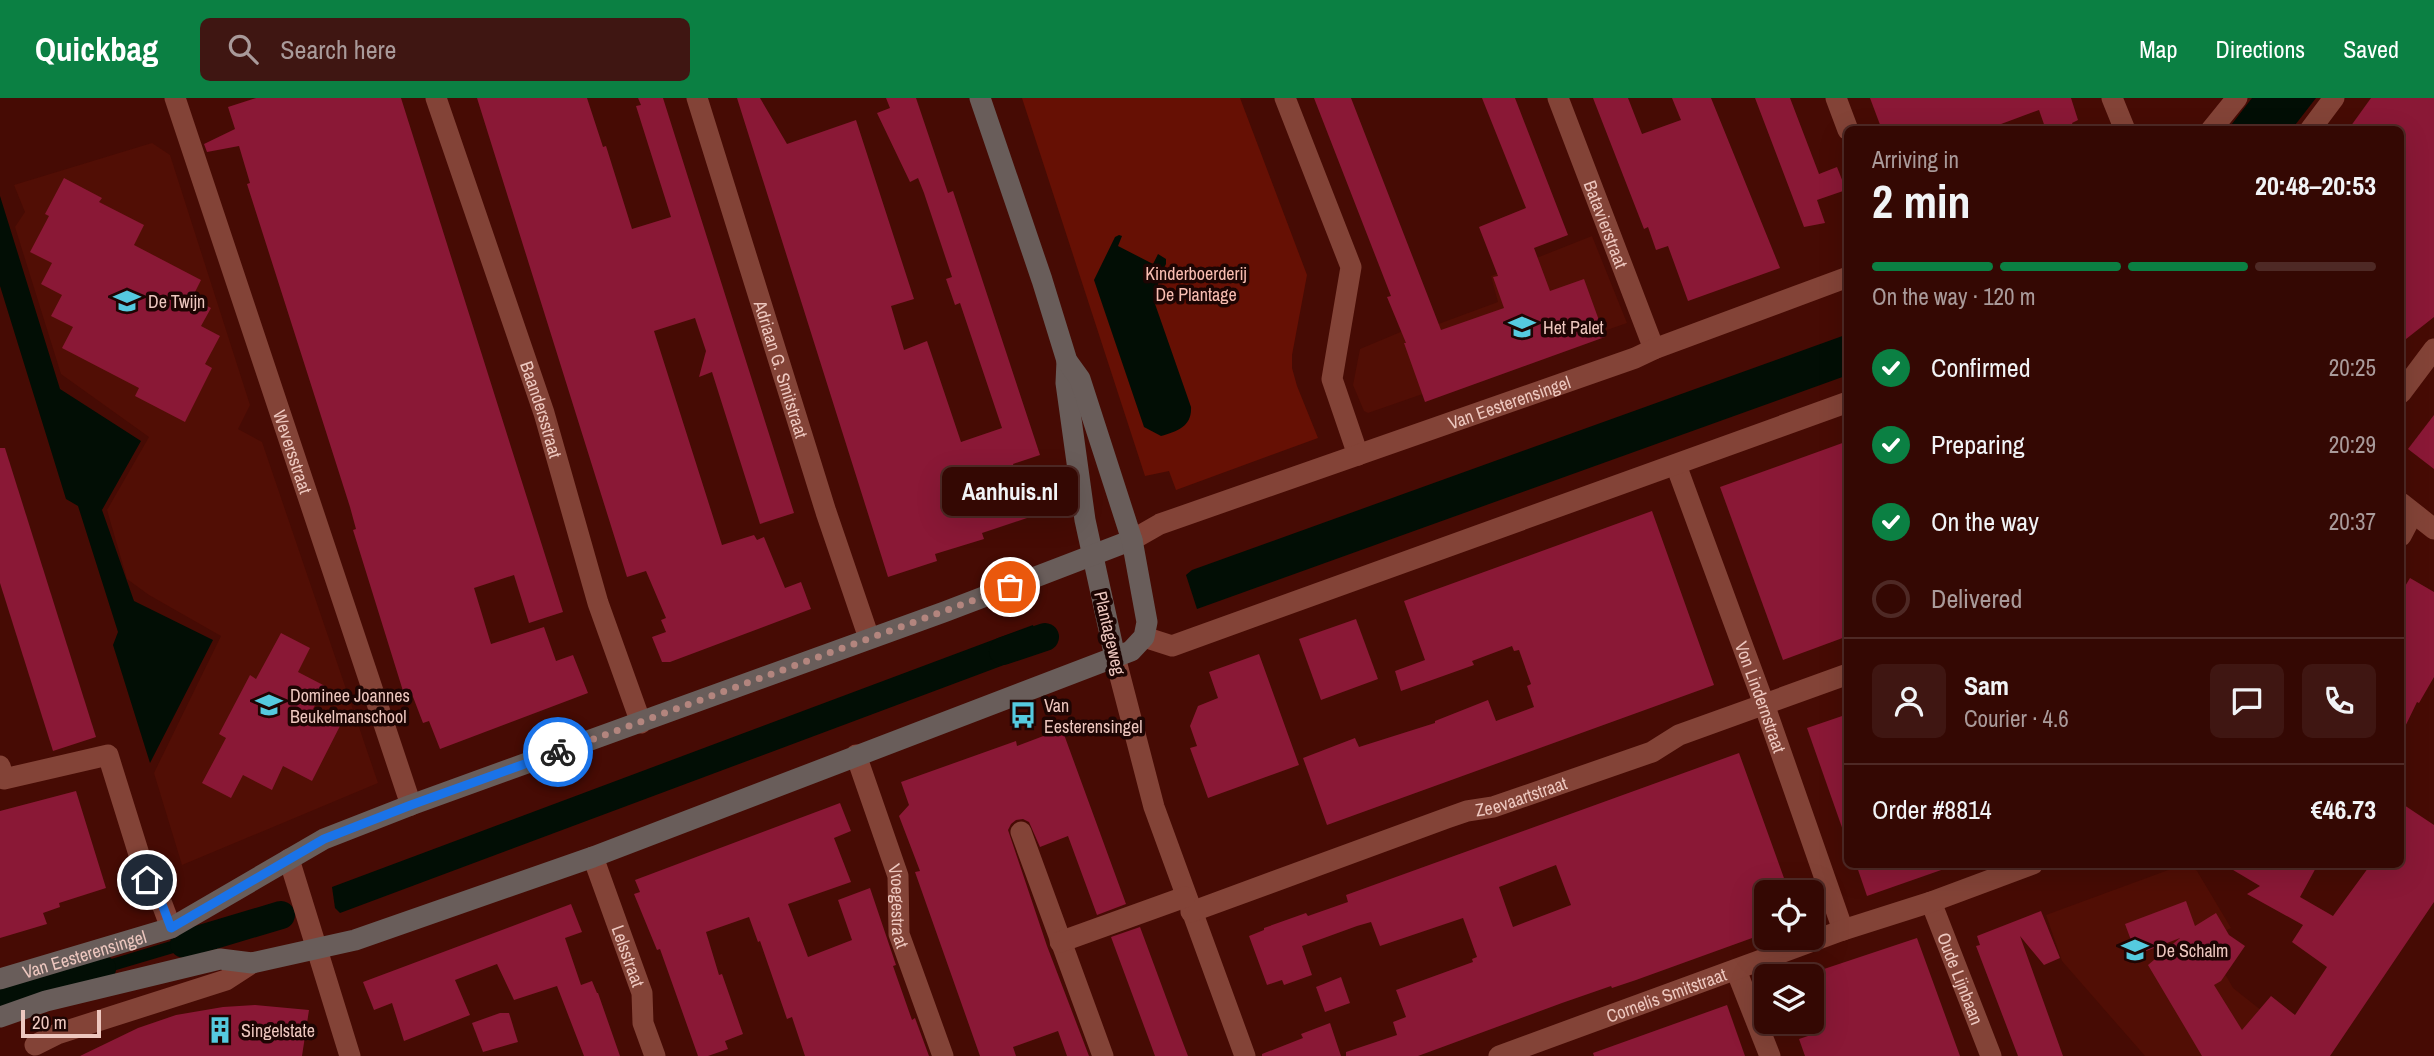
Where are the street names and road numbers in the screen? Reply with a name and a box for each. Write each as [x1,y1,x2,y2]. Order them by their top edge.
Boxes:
street label: Batavierstraat [1578,177,1634,272]
street label: Adriaan G. Smitstraat [748,296,815,441]
street label: Baandersstraat [515,358,569,461]
street label: Van Eesterensingel [1445,369,1574,435]
street label: Weversstraat [268,407,319,497]
street label: Plantageweg [1088,589,1132,678]
street label: Von Lindernstraat [1729,638,1793,756]
street label: Zeevaartstraat [1473,770,1570,822]
street label: Vroegestraat [882,860,915,951]
street label: Lelsstraat [606,921,651,990]
street label: Van Eesterensingel [19,924,149,984]
street label: Oude Lijnbaan [1932,929,1990,1028]
street label: Cornelis Smitstraat [1602,961,1730,1028]

